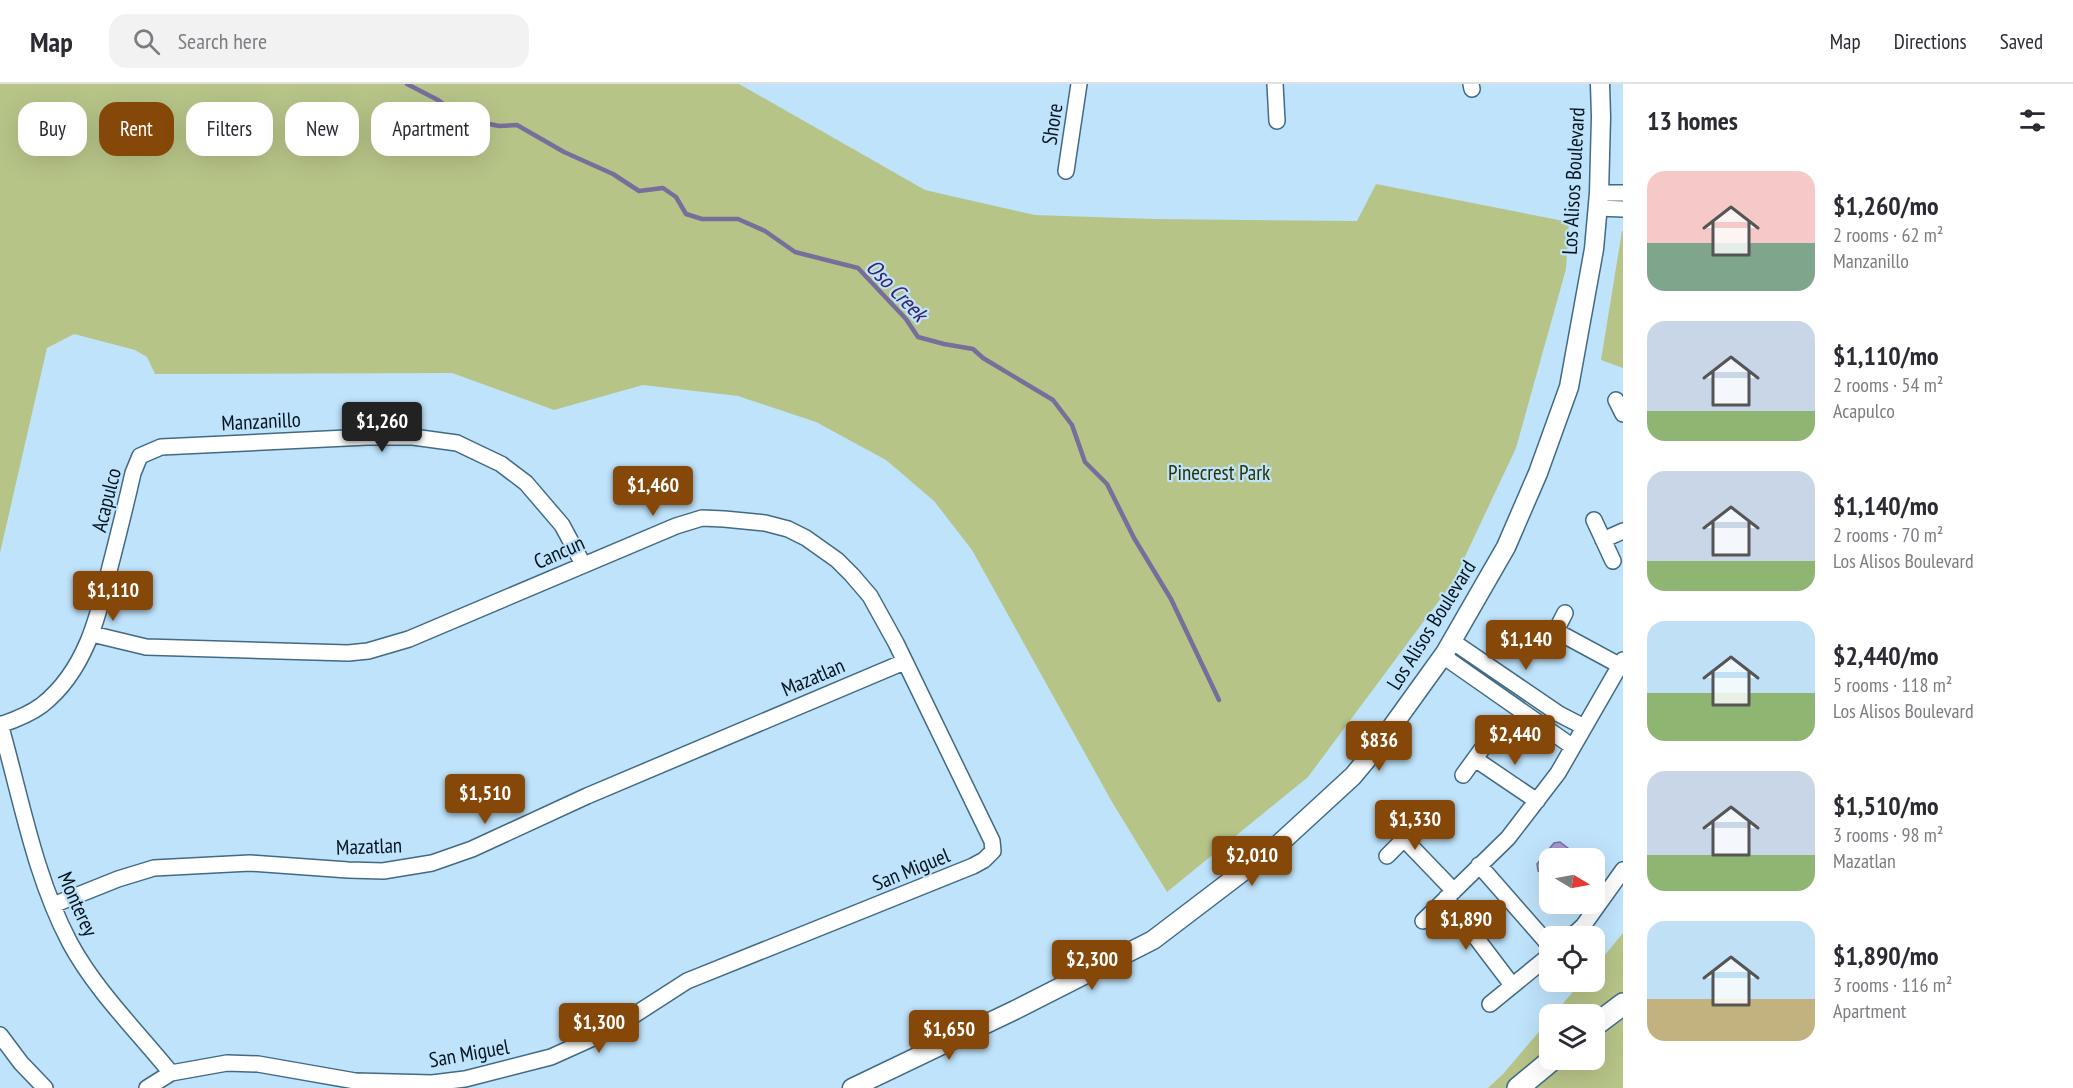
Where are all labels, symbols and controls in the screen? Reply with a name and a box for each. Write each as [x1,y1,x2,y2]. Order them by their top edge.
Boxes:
search box [109,14,529,68]
text: Map [30,23,73,60]
icon: search [130,25,163,58]
text: Search here [178,27,267,55]
text: Map [1830,28,1861,55]
text: Directions [1894,28,1967,55]
text: Saved [2000,28,2043,55]
street label: Shore [1035,101,1069,147]
chip: Buy [18,102,87,156]
chip: Rent [99,102,174,156]
chip: Filters [186,102,273,156]
chip: New [285,102,359,156]
chip: Apartment [371,102,490,156]
text: 13 homes [1647,104,1738,137]
icon: filters [2016,104,2049,137]
street label: Los Alisos Boulevard [1556,107,1590,255]
text: $1,260/mo [1833,189,1939,222]
icon: home [1695,195,1767,267]
text: 2 rooms · 62 m² [1833,222,1943,248]
text: Manzanillo [1833,248,1909,274]
water label: Oso Creek [861,253,935,329]
text: $1,110/mo [1833,339,1939,372]
icon: home [1695,345,1767,417]
text: 2 rooms · 54 m² [1833,372,1943,398]
text: Acapulco [1833,398,1895,424]
pin: $1,260 [333,402,431,453]
street label: Manzanillo [221,405,301,437]
text: $1,260 [356,408,408,434]
park label: Pinecrest Park [1168,459,1270,486]
street label: Acapulco [85,465,127,535]
pin: $1,460 [604,466,702,517]
text: $1,460 [627,472,679,498]
text: $1,140/mo [1833,489,1939,522]
icon: home [1695,495,1767,567]
text: 2 rooms · 70 m² [1833,522,1943,548]
street label: Cancun [529,529,589,575]
text: Los Alisos Boulevard [1833,548,1974,574]
street label: Los Alisos Boulevard [1380,555,1482,695]
pin: $1,110 [64,571,162,622]
text: $1,110 [87,577,139,603]
pin: $1,140 [1477,620,1575,671]
text: $1,140 [1500,626,1552,652]
text: $2,440/mo [1833,639,1939,672]
icon: home [1695,645,1767,717]
street label: Mazatlan [777,652,849,702]
text: 5 rooms · 118 m² [1833,672,1952,698]
text: Los Alisos Boulevard [1833,698,1974,724]
pin: $2,440 [1466,715,1564,766]
pin: $836 [1343,721,1415,772]
text: $2,440 [1489,721,1541,747]
text: $836 [1360,727,1398,753]
pin: $1,510 [436,774,534,825]
text: $1,510 [459,780,511,806]
text: $1,510/mo [1833,789,1939,822]
icon: home [1695,795,1767,867]
pin: $1,330 [1366,800,1464,851]
text: $1,330 [1389,806,1441,832]
text: 3 rooms · 98 m² [1833,822,1943,848]
street label: Mazatlan [336,831,402,861]
pin: $2,010 [1203,836,1301,887]
street label: San Miguel [869,841,954,897]
text: $2,010 [1226,842,1278,868]
north arrow [1539,848,1605,914]
map controls [1539,848,1605,1070]
text: Mazatlan [1833,848,1896,874]
street label: Monterey [52,867,104,941]
pin: $1,890 [1417,900,1515,951]
text: $1,890 [1440,906,1492,932]
button: locate [1539,926,1605,992]
text: $1,890/mo [1833,939,1939,972]
pin: $2,300 [1043,940,1141,991]
icon: home [1695,945,1767,1017]
text: $2,300 [1066,946,1118,972]
text: 3 rooms · 116 m² [1833,972,1952,998]
text: Apartment [1833,998,1906,1024]
pin: $1,300 [550,1003,648,1054]
button: layers [1539,1004,1605,1070]
text: $1,300 [573,1009,625,1035]
pin: $1,650 [900,1010,998,1061]
text: $1,650 [923,1016,975,1042]
street label: San Miguel [427,1033,511,1073]

